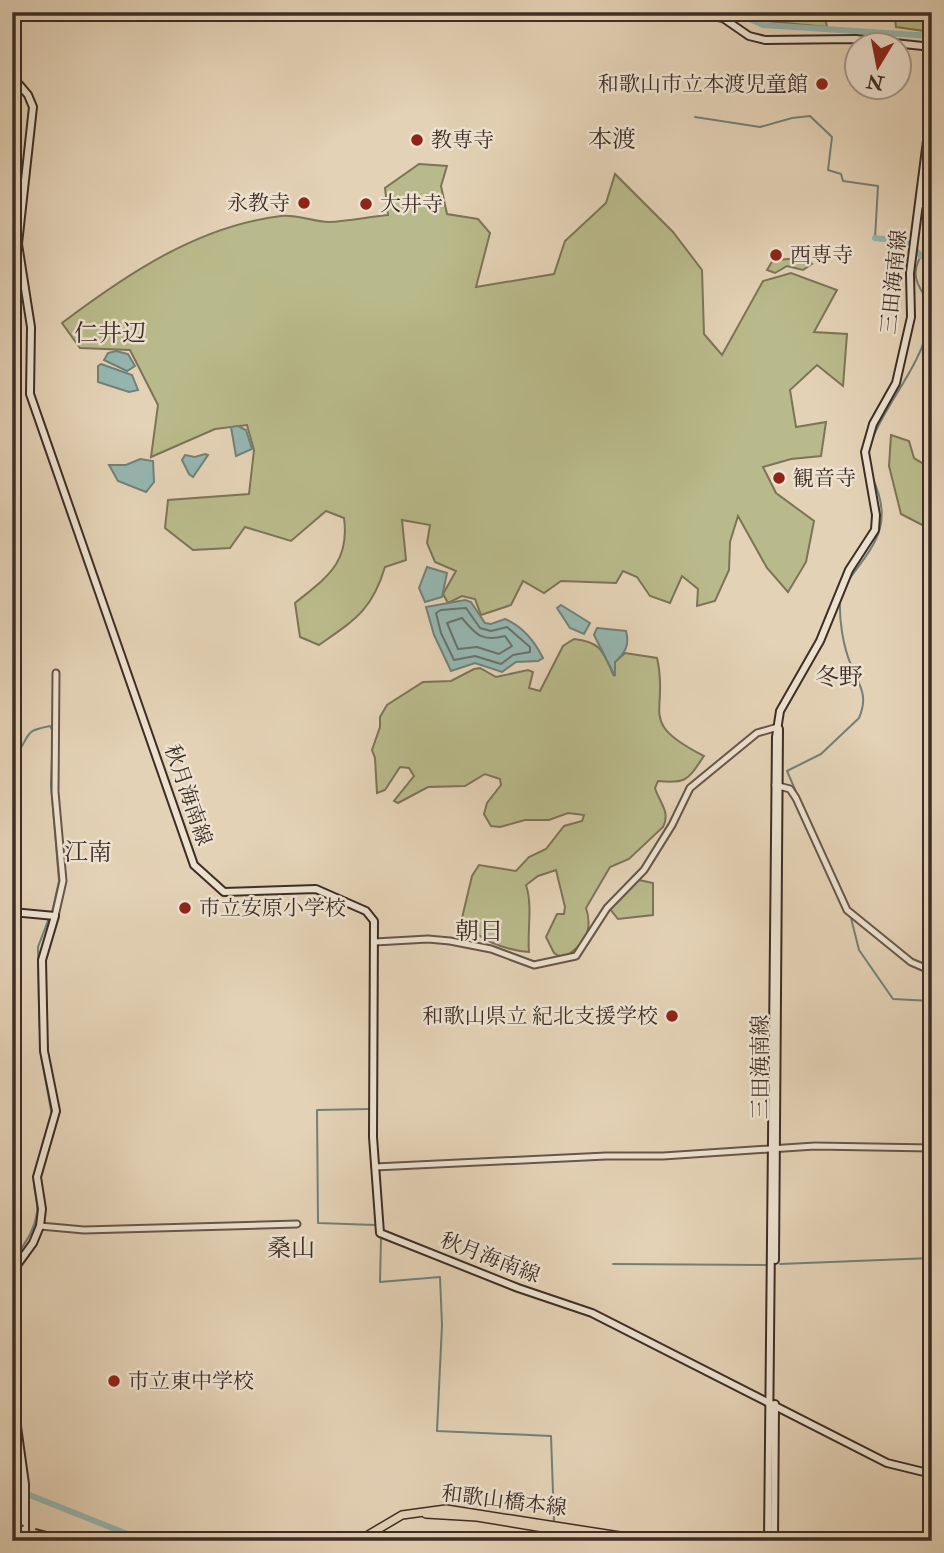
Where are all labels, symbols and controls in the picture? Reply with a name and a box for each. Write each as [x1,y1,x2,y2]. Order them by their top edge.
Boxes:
north arrow [842,32,912,102]
text: N [864,68,887,95]
place label: 和歌山市立本渡児童館 [598,71,808,98]
marker: 和歌山市立本渡児童館 [814,76,830,92]
district label: 本渡 [588,124,636,155]
place label: 教専寺 [431,127,494,154]
marker: 教専寺 [409,132,425,148]
place label: 永教寺 [227,190,290,217]
place label: 大井寺 [380,191,443,218]
marker: 永教寺 [296,195,312,211]
marker: 大井寺 [358,196,374,212]
street label: 三田海南線 [875,228,913,336]
place label: 西専寺 [790,242,853,269]
marker: 西専寺 [768,247,784,263]
district label: 仁井辺 [74,318,146,349]
place label: 観音寺 [793,465,856,492]
marker: 観音寺 [771,470,787,486]
district label: 冬野 [815,662,863,693]
street label: 秋月海南線 [158,741,218,849]
district label: 江南 [64,837,112,868]
place label: 市立安原小学校 [199,895,346,922]
marker: 市立安原小学校 [177,900,193,916]
district label: 朝日 [455,916,503,947]
place label: 和歌山県立 紀北支援学校 [423,1003,658,1030]
marker: 和歌山県立 紀北支援学校 [664,1008,680,1024]
street label: 三田海南線 [747,1015,774,1120]
street label: 秋月海南線 [436,1227,544,1289]
district label: 桑山 [267,1233,315,1264]
place label: 市立東中学校 [128,1368,254,1395]
marker: 市立東中学校 [106,1373,122,1389]
street label: 和歌山橋本線 [440,1480,568,1522]

